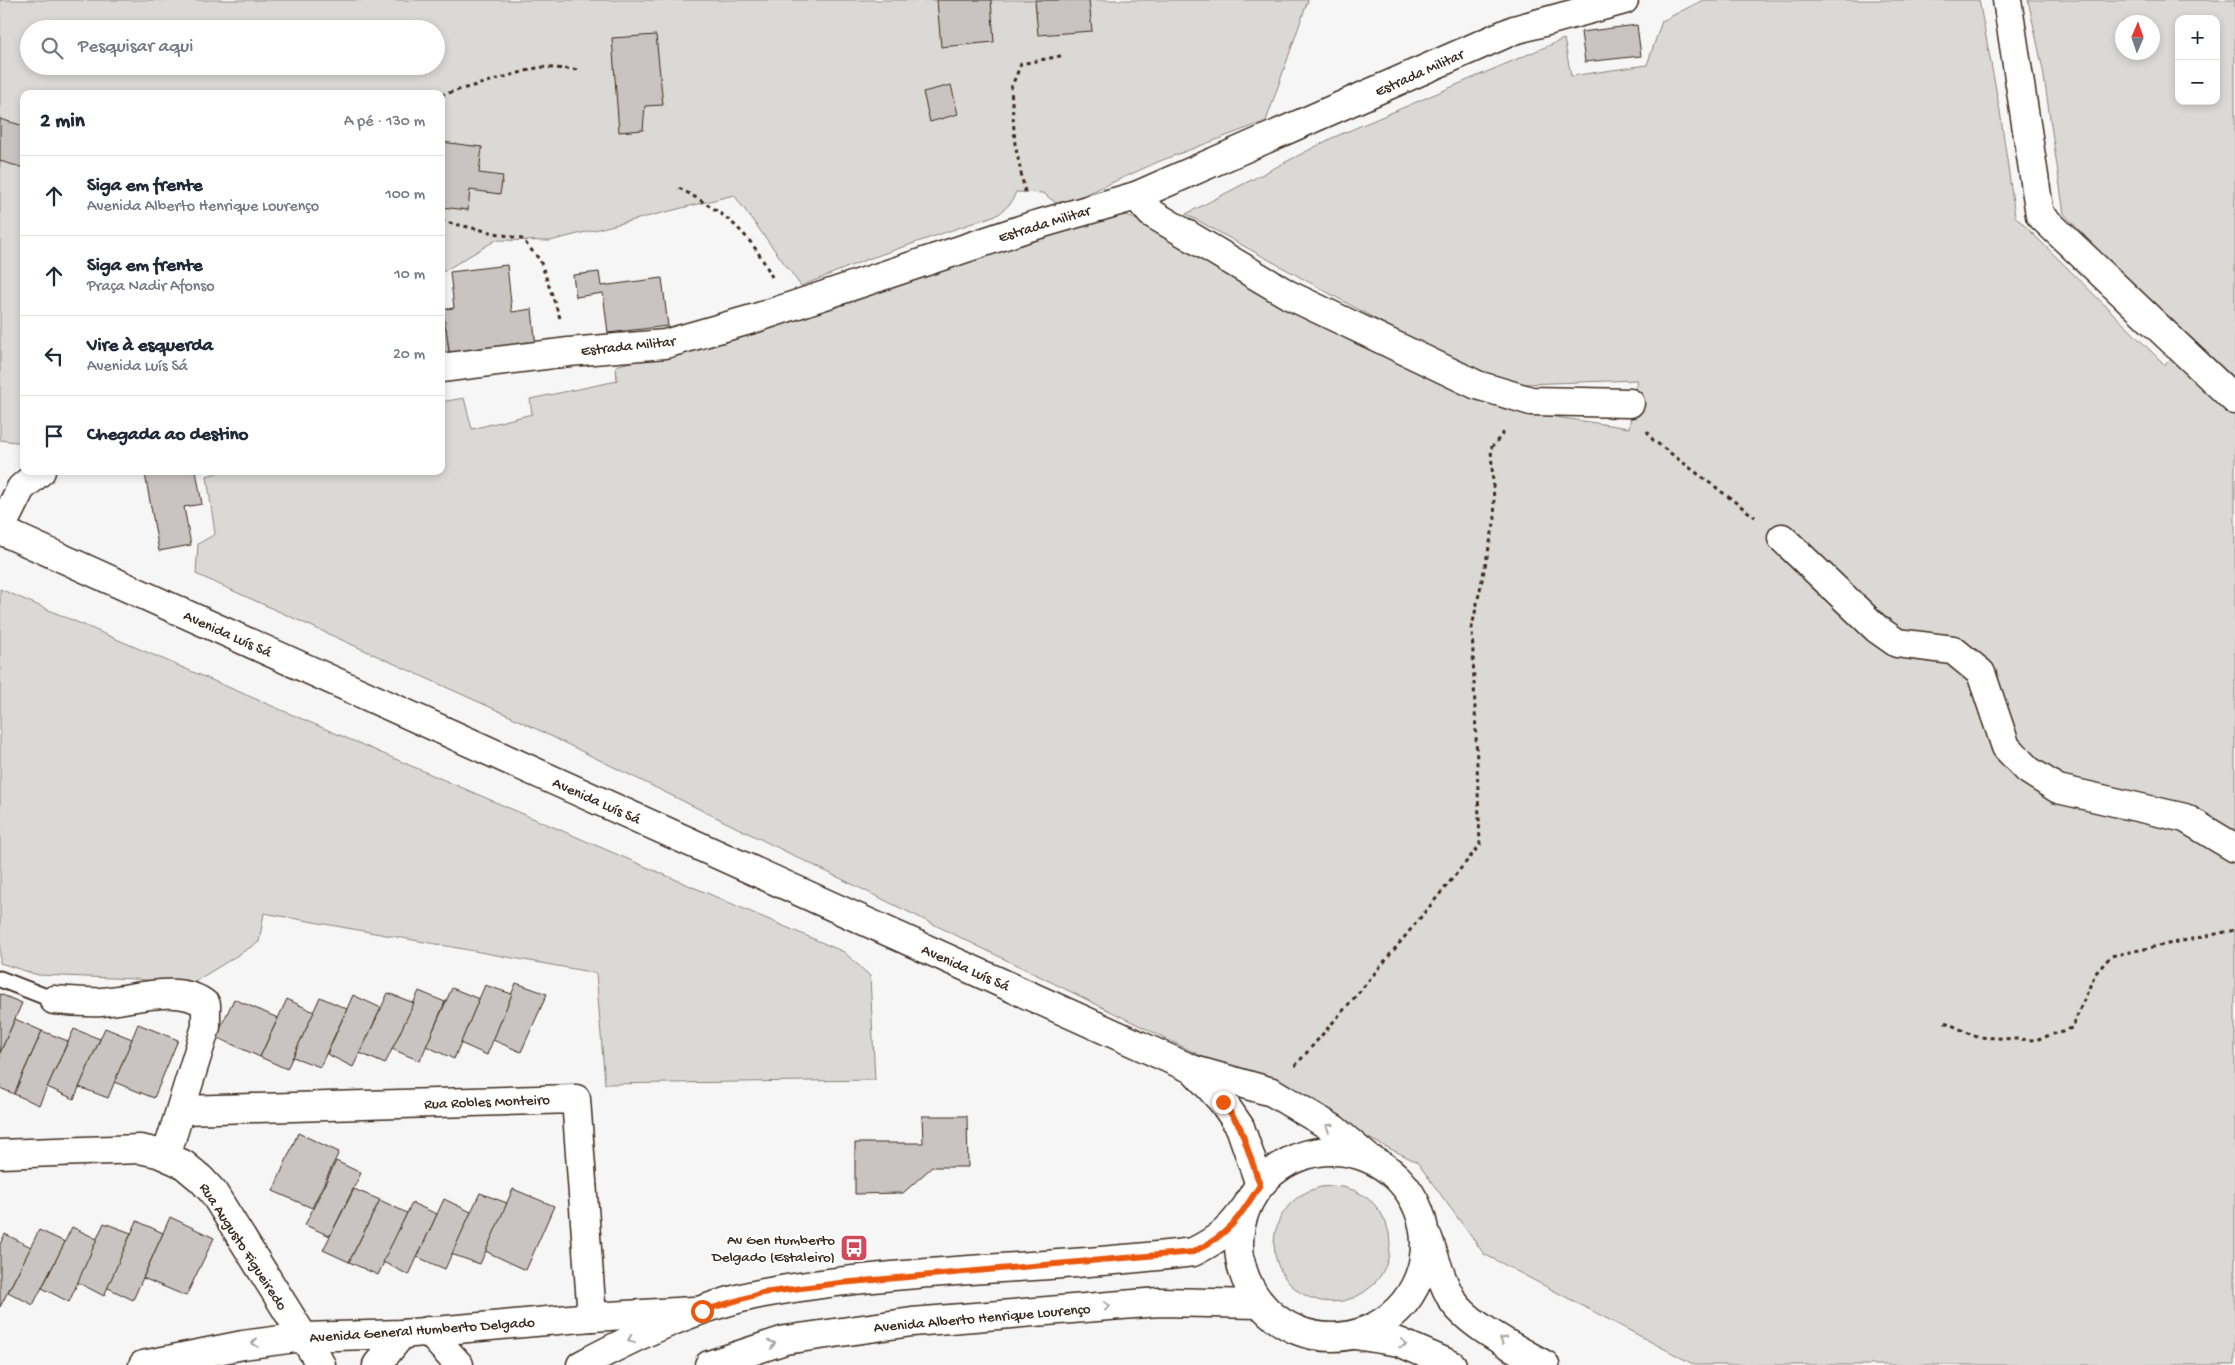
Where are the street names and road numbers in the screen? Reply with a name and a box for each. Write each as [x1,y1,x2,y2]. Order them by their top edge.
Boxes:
street label: Estrada Militar [1373,46,1469,101]
street label: Estrada Militar [996,202,1094,247]
street label: Estrada Militar [580,333,678,361]
street label: Avenida Luís Sá [180,607,275,663]
street label: Avenida Luís Sá [549,774,644,830]
street label: Avenida Luís Sá [918,941,1013,997]
street label: Rua Robles Monteiro [424,1092,551,1114]
street label: Rua Augusto Figueiredo [194,1180,290,1314]
street label: Avenida Alberto Henrique Lourenço [873,1301,1092,1337]
street label: Avenida General Humberto Delgado [309,1314,536,1348]

